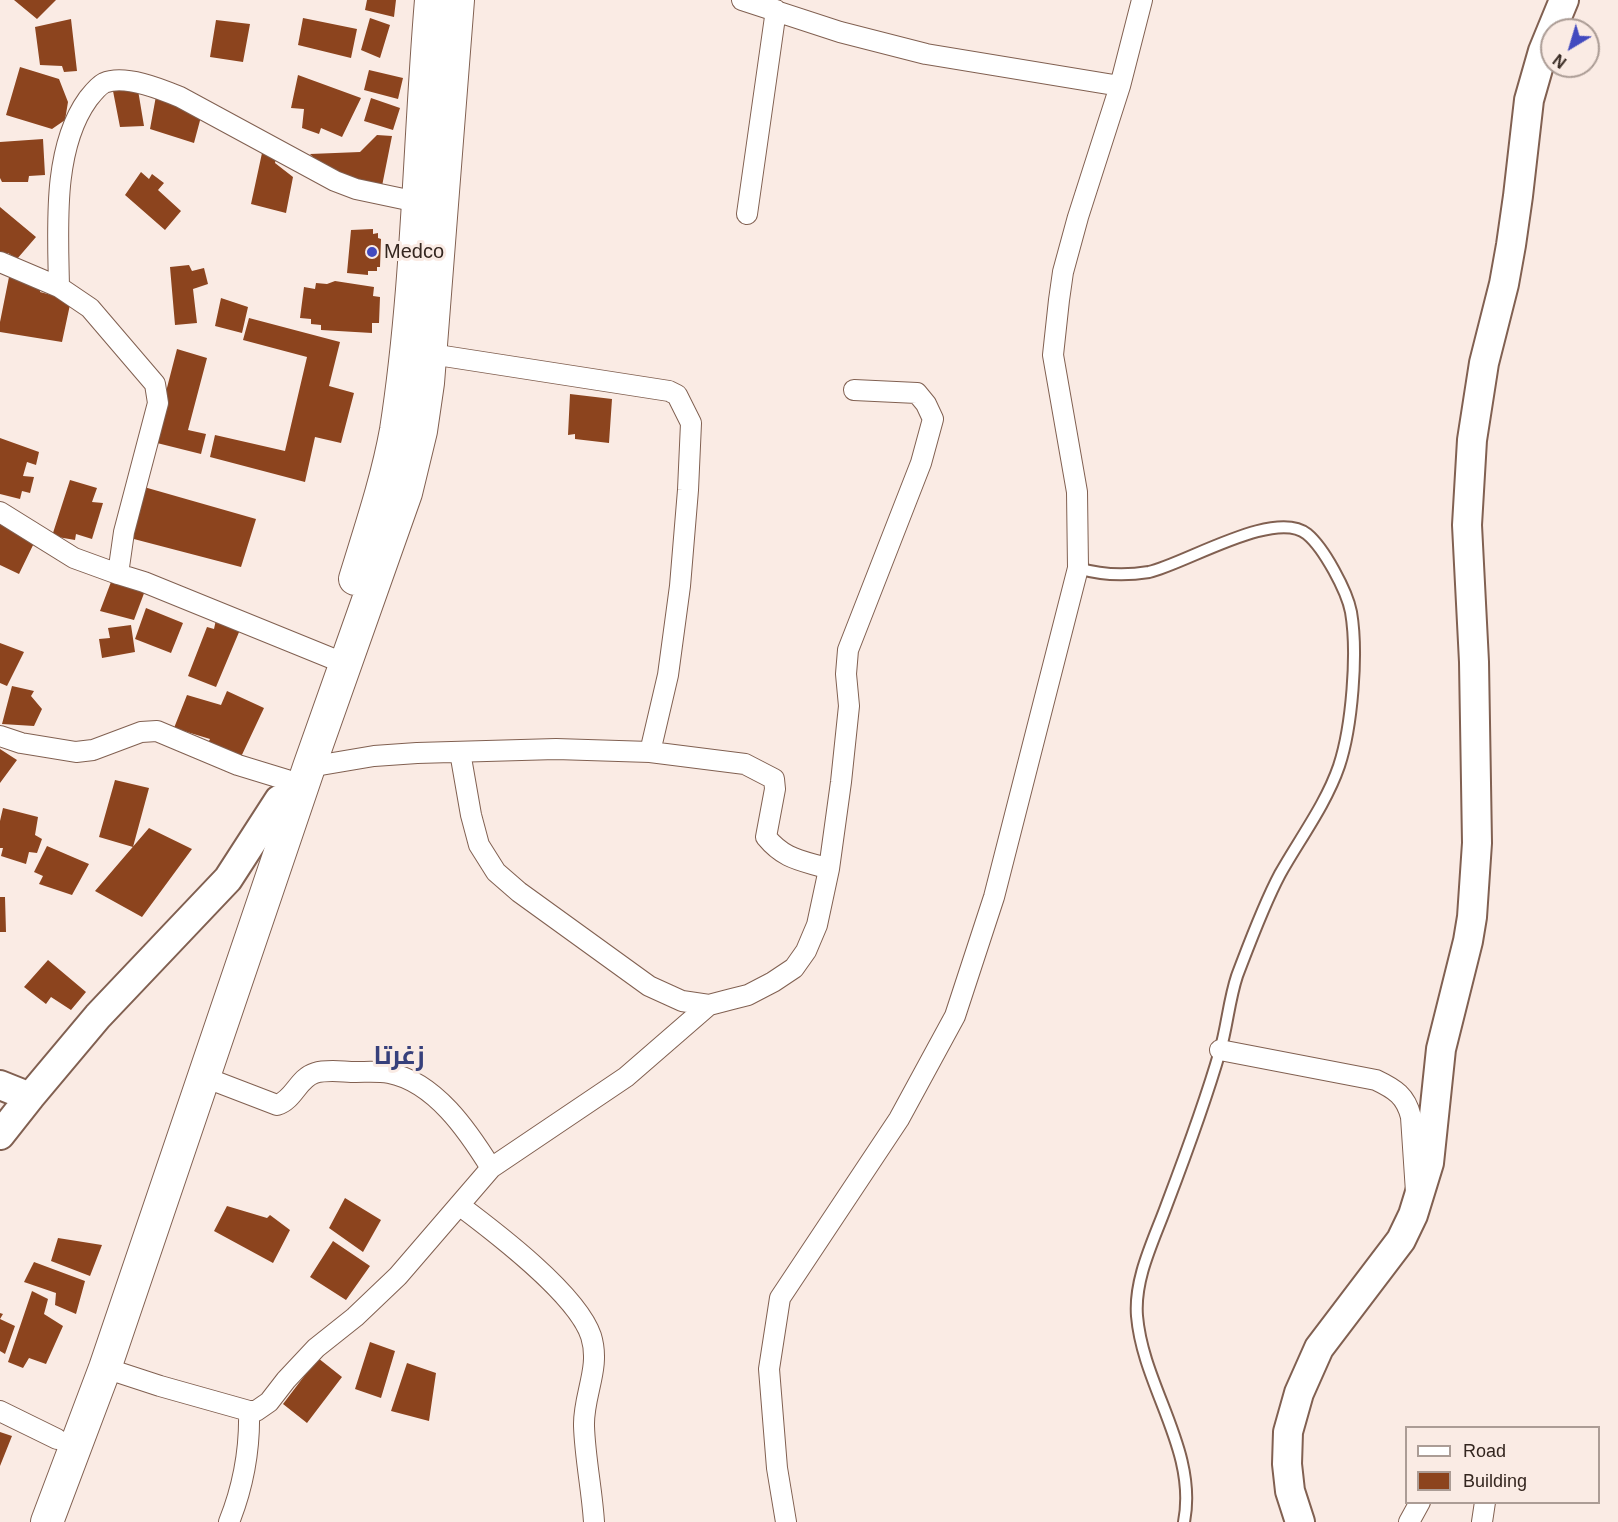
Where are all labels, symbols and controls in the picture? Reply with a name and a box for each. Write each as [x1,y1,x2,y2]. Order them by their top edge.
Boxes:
north arrow [1540,18,1600,78]
text: N [1550,51,1570,71]
place label: Medco [384,240,444,264]
marker: Medco [365,245,379,259]
district label: زغرتا [373,1041,425,1073]
legend [1405,1426,1600,1504]
text: Road [1463,1441,1506,1461]
text: Building [1463,1471,1527,1491]

